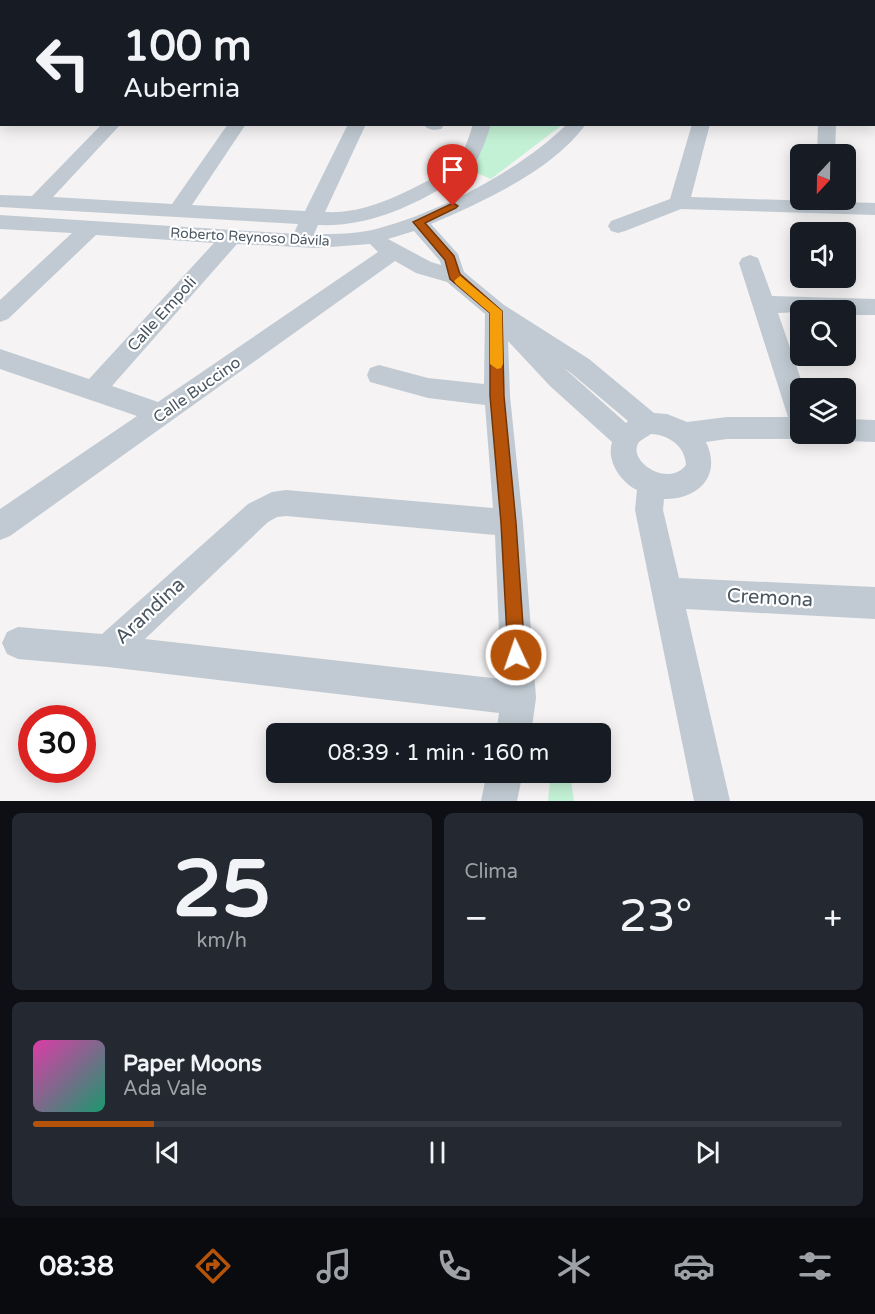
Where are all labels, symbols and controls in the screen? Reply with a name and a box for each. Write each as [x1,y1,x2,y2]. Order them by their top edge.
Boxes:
text: 100 m [123,21,252,72]
icon: left [24,24,102,102]
text: Aubernia [123,72,240,105]
pin [427,144,478,206]
north arrow [790,144,856,210]
map controls [790,144,856,444]
icon: arrive [436,153,469,186]
button: sound [790,222,856,288]
street label: Roberto Reynoso Dávila [170,224,330,250]
street label: Calle Empoli [123,272,201,356]
button: search [790,300,856,366]
street label: Calle Buccino [149,352,245,428]
button: layers [790,378,856,444]
street label: Arandina [110,573,190,649]
street label: Cremona [726,584,814,612]
position arrow [484,623,548,687]
speed limit sign: 30 [18,705,96,783]
text: 08:39 · 1 min · 160 m [328,740,549,766]
text: 25 [173,843,271,937]
text: Clima [465,860,518,884]
text: 23° [619,890,692,944]
text: − [465,899,488,938]
text: + [823,899,842,938]
text: km/h [197,929,247,953]
text: Paper Moons [123,1051,262,1077]
text: Ada Vale [123,1077,207,1101]
icon: previous [151,1136,184,1169]
icon: pause [421,1136,454,1169]
icon: next [691,1136,724,1169]
icon: directions [192,1245,234,1287]
icon: music [313,1245,355,1287]
icon: phone [433,1245,475,1287]
icon: climate [553,1245,595,1287]
icon: car [673,1245,715,1287]
icon: filters [794,1245,836,1287]
text: 08:38 [39,1250,114,1283]

